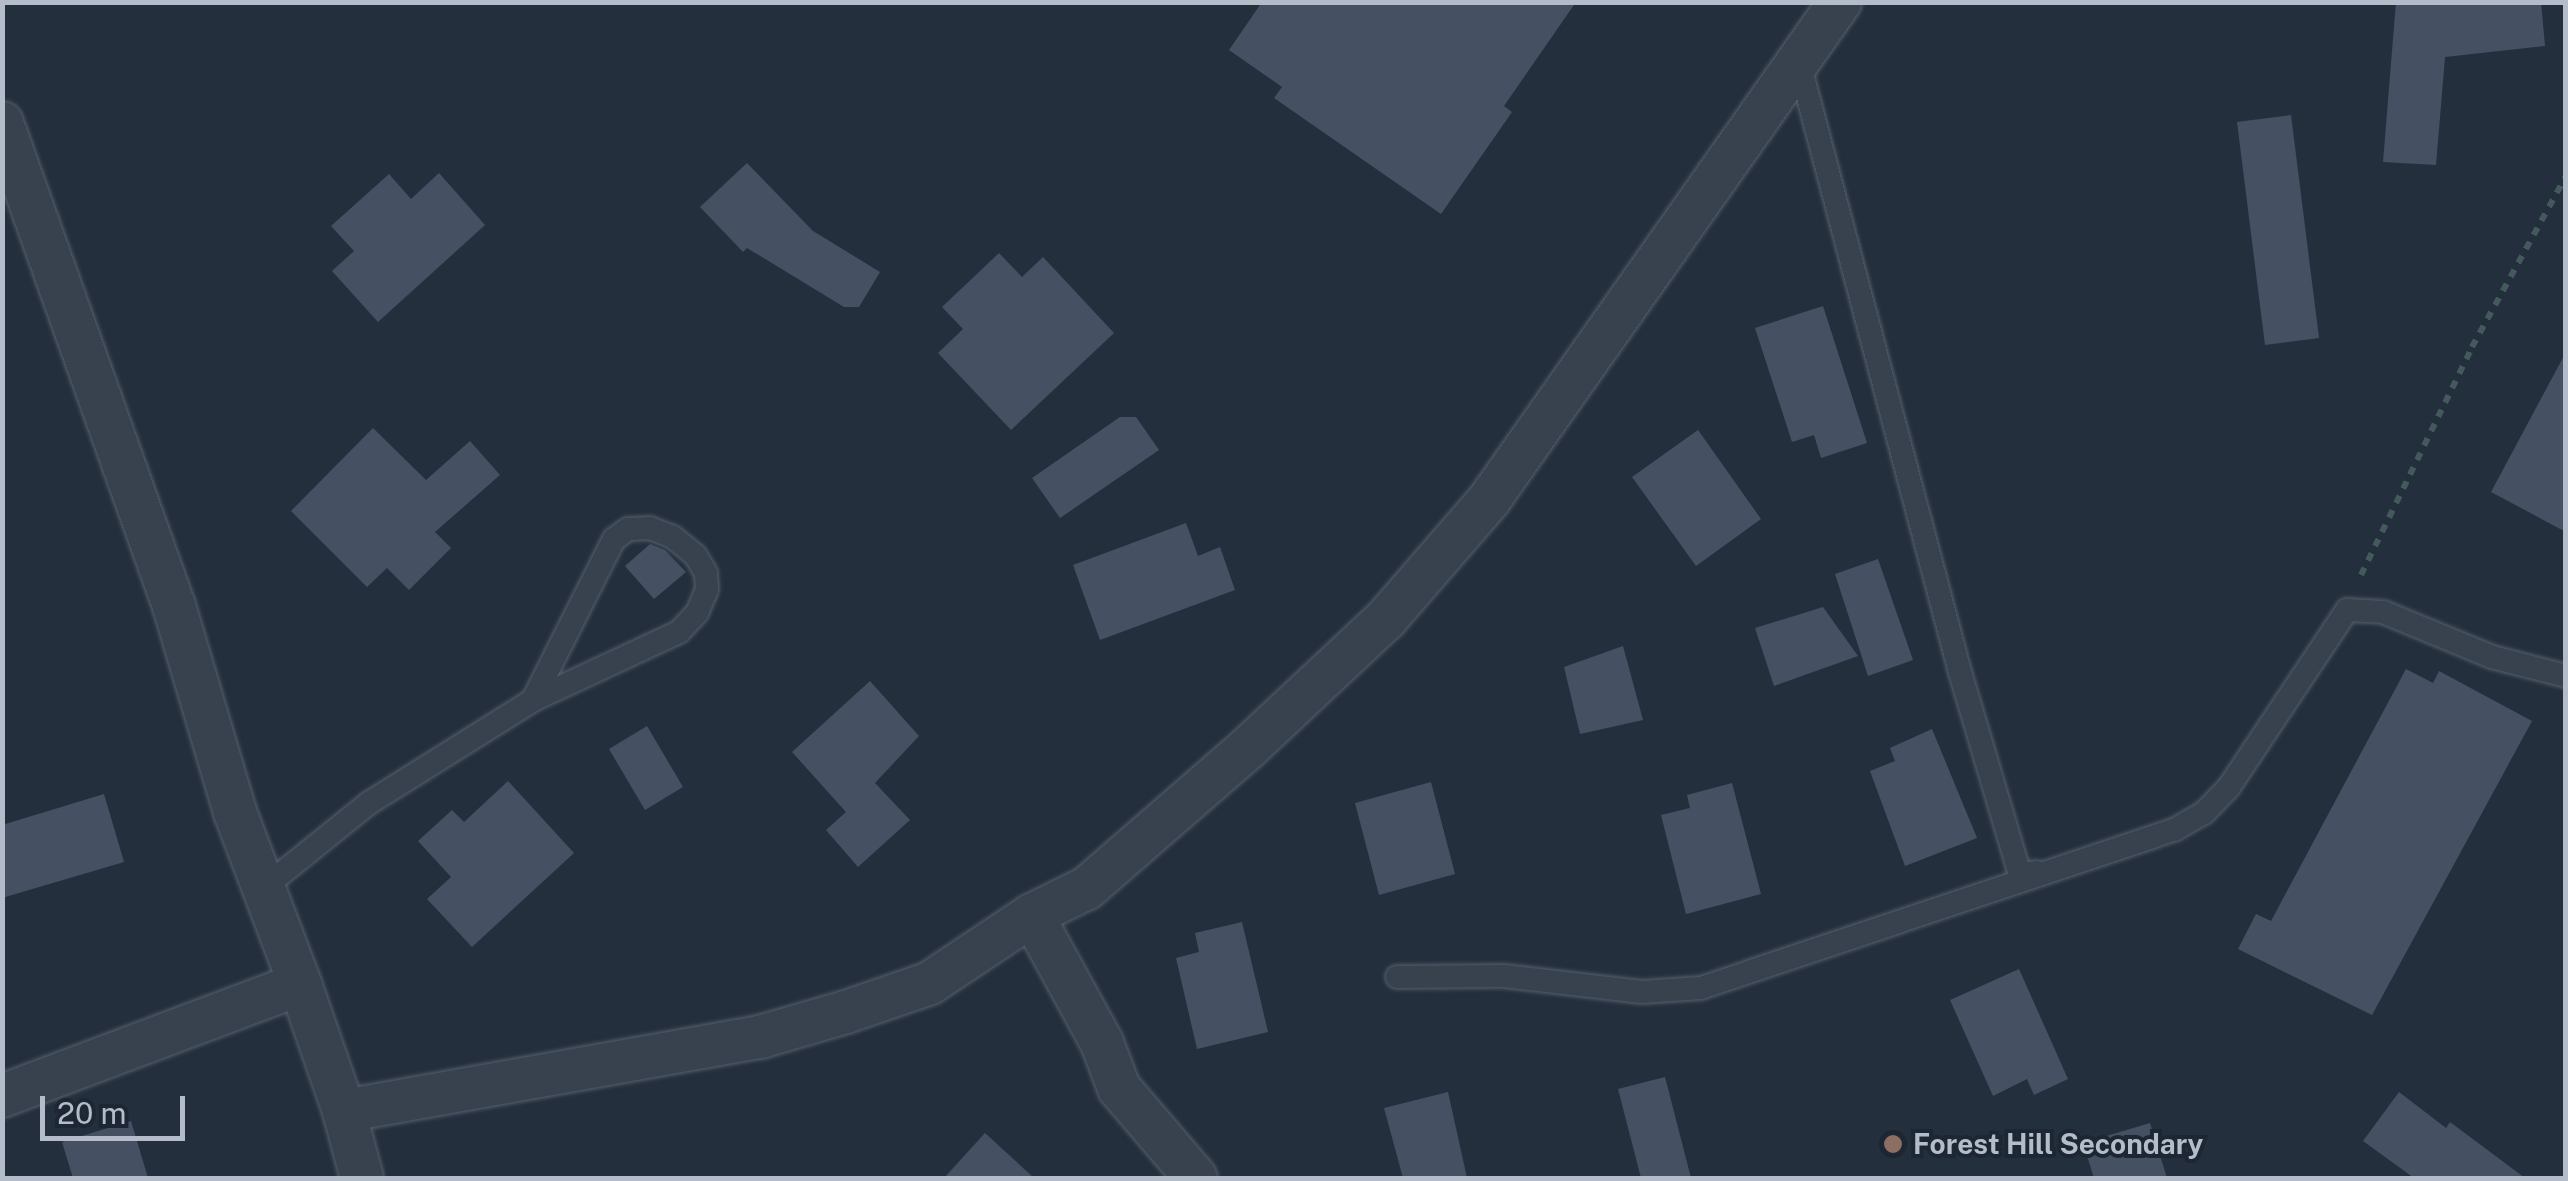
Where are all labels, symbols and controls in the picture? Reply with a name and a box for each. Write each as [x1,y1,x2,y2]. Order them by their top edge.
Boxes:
scale bar [45,1076,190,1138]
text: 20 m [57,1095,126,1131]
place label: Forest Hill Secondary [1913,1127,2203,1161]
marker: Forest Hill Secondary [1882,1133,1904,1155]

